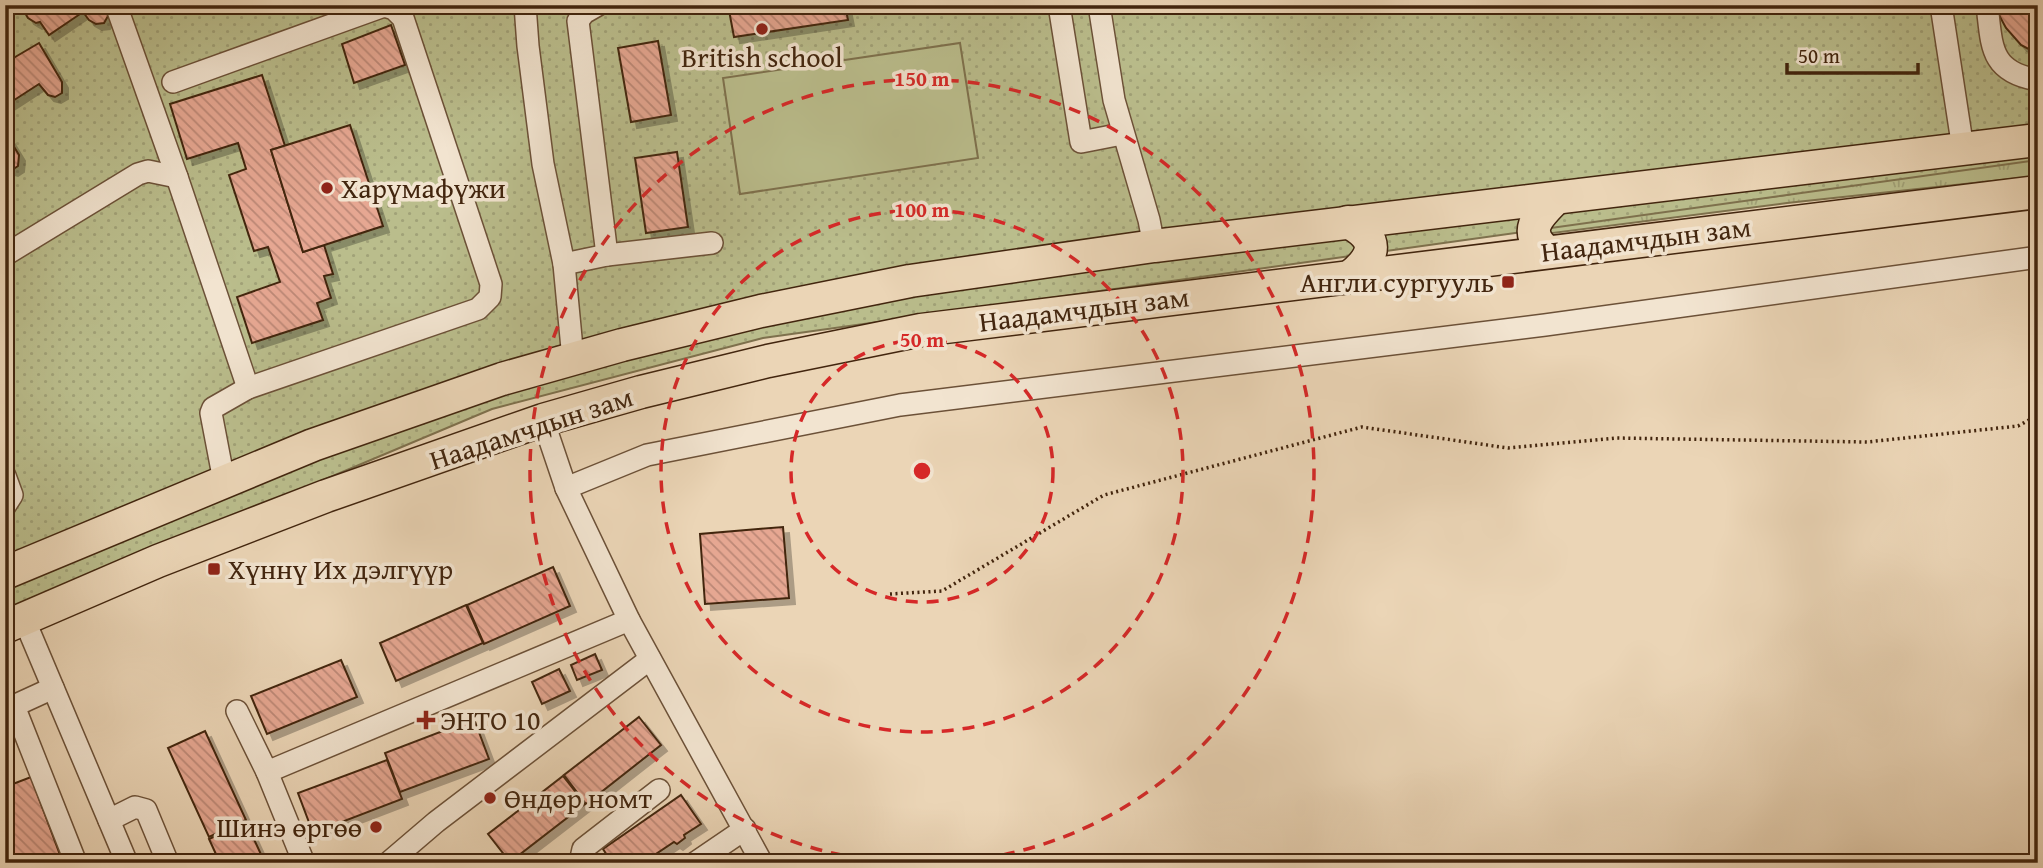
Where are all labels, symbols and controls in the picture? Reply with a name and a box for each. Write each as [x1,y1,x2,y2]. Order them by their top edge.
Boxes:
marker: British school [754,21,770,37]
scale bar [1787,32,1919,76]
place label: British school [681,36,843,77]
text: 50 m [1798,40,1840,71]
text: 150 m [894,63,950,94]
place label: Харүмафүжи [341,167,506,208]
marker: Харүмафүжи [319,180,335,196]
text: 100 m [894,194,950,225]
street label: Наадамчдын зам [1538,205,1753,272]
place label: Англи сургууль [1300,261,1494,302]
marker: Англи сургууль [1500,274,1516,290]
street label: Наадамчдын зам [976,275,1191,342]
text: 50 m [900,324,944,355]
street label: Наадамчдын зам [424,375,638,480]
centre of rings [910,459,934,483]
place label: Хүннү Их дэлгүүр [228,548,453,589]
marker: Хүннү Их дэлгүүр [206,561,222,577]
place label: ЭНТО 10 [440,699,540,740]
marker: ЭНТО 10 [418,712,434,728]
place label: Өндөр номт [504,777,653,818]
marker: Өндөр номт [482,790,498,806]
place label: Шинэ өргөө [217,806,362,847]
marker: Шинэ өргөө [368,819,384,835]

